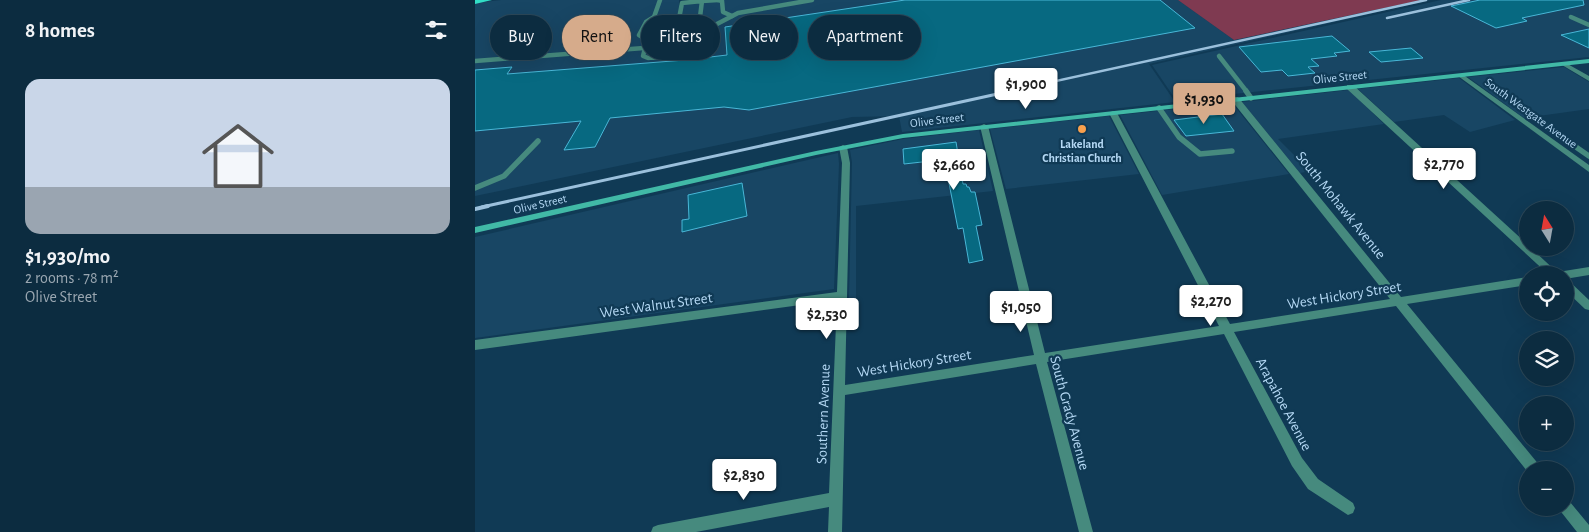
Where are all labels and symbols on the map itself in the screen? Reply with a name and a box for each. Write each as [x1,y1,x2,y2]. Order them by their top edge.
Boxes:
pin: $1,900 [985,68,1067,110]
street label: Olive Street [1312,68,1368,86]
street label: South Westgate Avenue [1483,76,1579,150]
pin: $1,930 [1163,82,1245,125]
street label: Olive Street [909,111,965,129]
marker: Lakeland Christian Church [1076,123,1088,135]
place label: Lakeland Christian Church [1042,138,1122,164]
pin: $2,660 [913,148,995,191]
pin: $2,770 [1403,148,1485,190]
street label: South Mohawk Avenue [1293,149,1388,262]
street label: Olive Street [512,192,568,216]
north arrow [1519,201,1574,256]
street label: West Hickory Street [1286,279,1402,312]
pin: $2,270 [1170,284,1252,327]
street label: West Walnut Street [599,290,714,321]
pin: $1,050 [980,290,1062,333]
pin: $2,530 [786,298,868,340]
street label: West Hickory Street [856,347,972,380]
street label: South Grady Avenue [1047,354,1092,472]
street label: Arapahoe Avenue [1253,355,1314,453]
street label: Southern Avenue [814,364,833,464]
pin: $2,830 [703,458,785,501]

